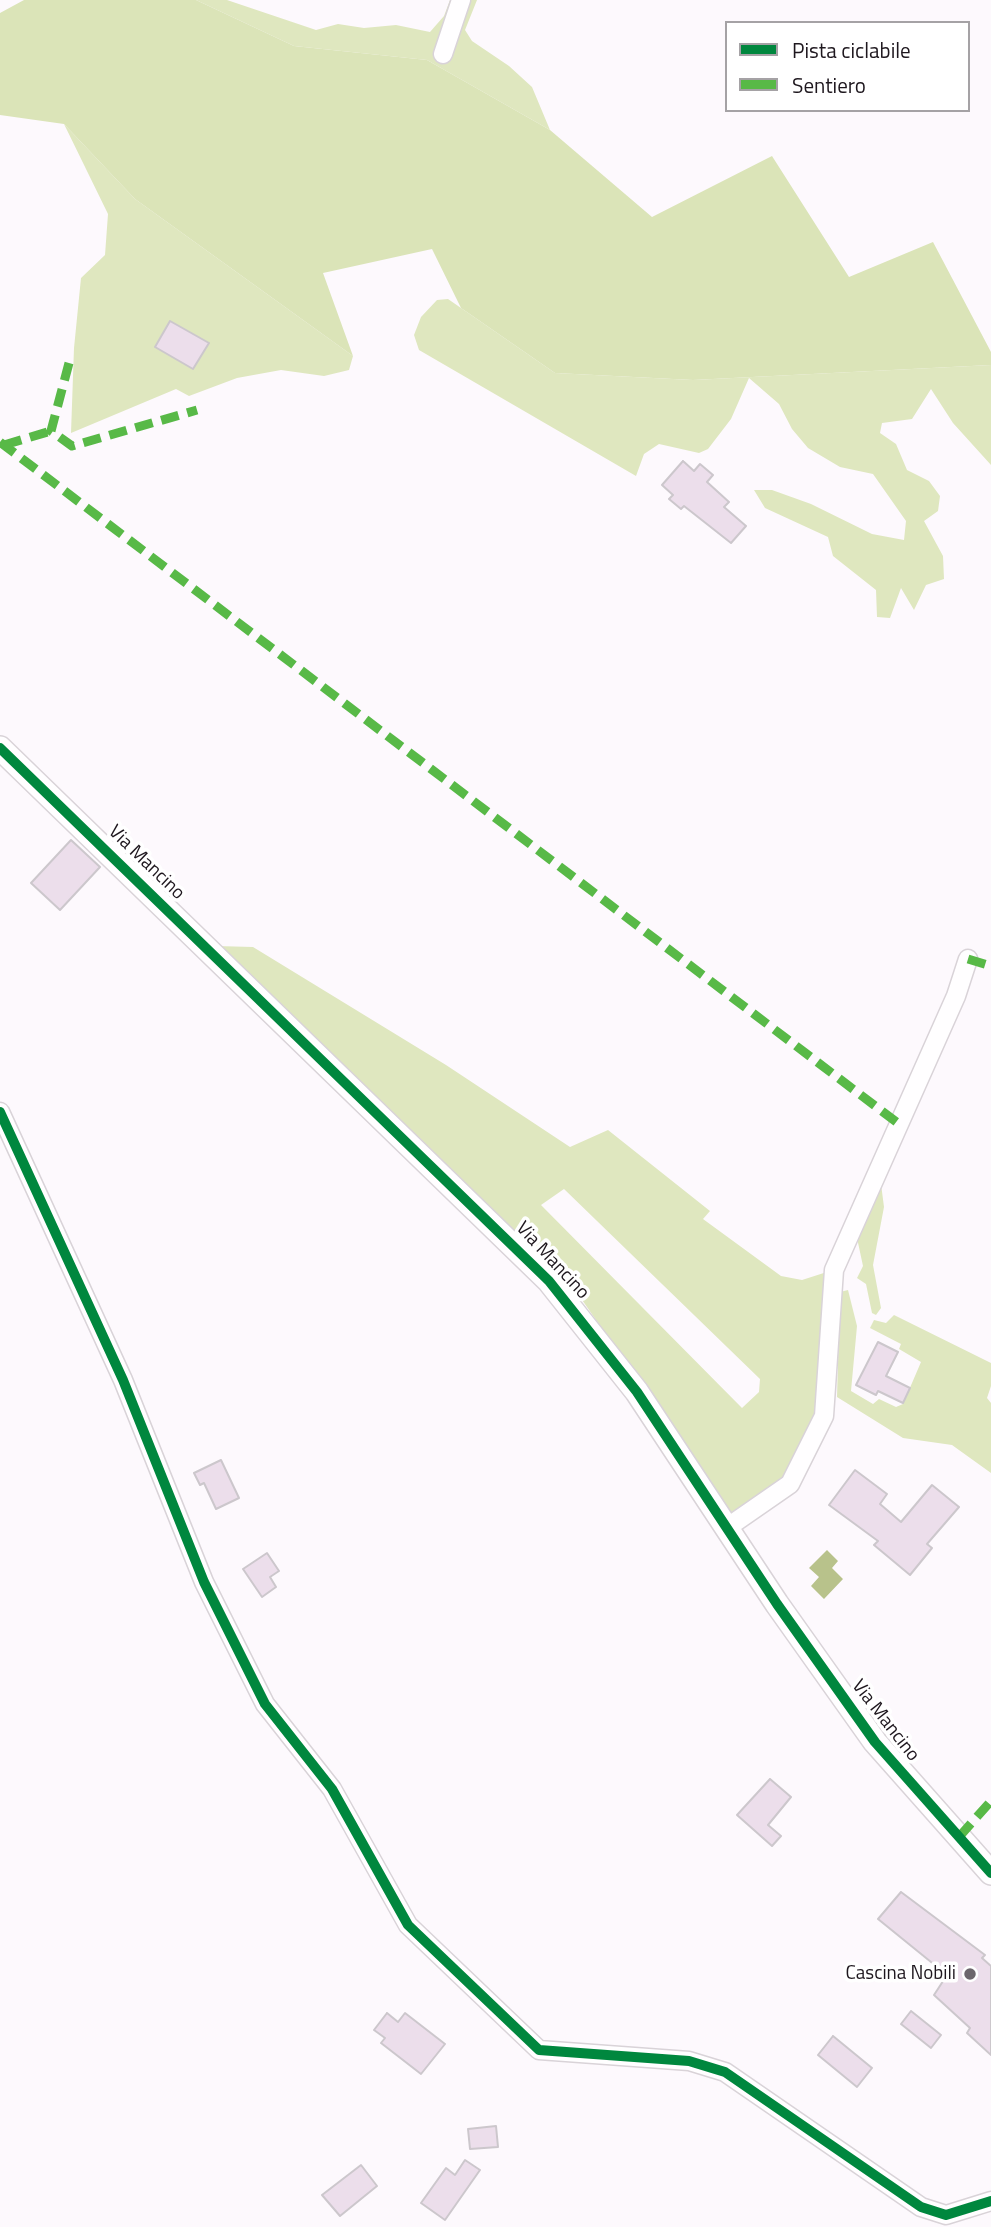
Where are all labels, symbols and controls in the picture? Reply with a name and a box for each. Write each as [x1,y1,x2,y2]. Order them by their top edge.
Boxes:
legend [725,21,970,112]
text: Pista ciclabile [792,34,911,66]
text: Sentiero [792,69,866,101]
street label: Via Mancino [103,821,189,905]
street label: Via Mancino [510,1218,594,1304]
street label: Via Mancino [846,1676,924,1766]
place label: Cascina Nobili [845,1963,956,1985]
marker: Cascina Nobili [962,1966,978,1982]

